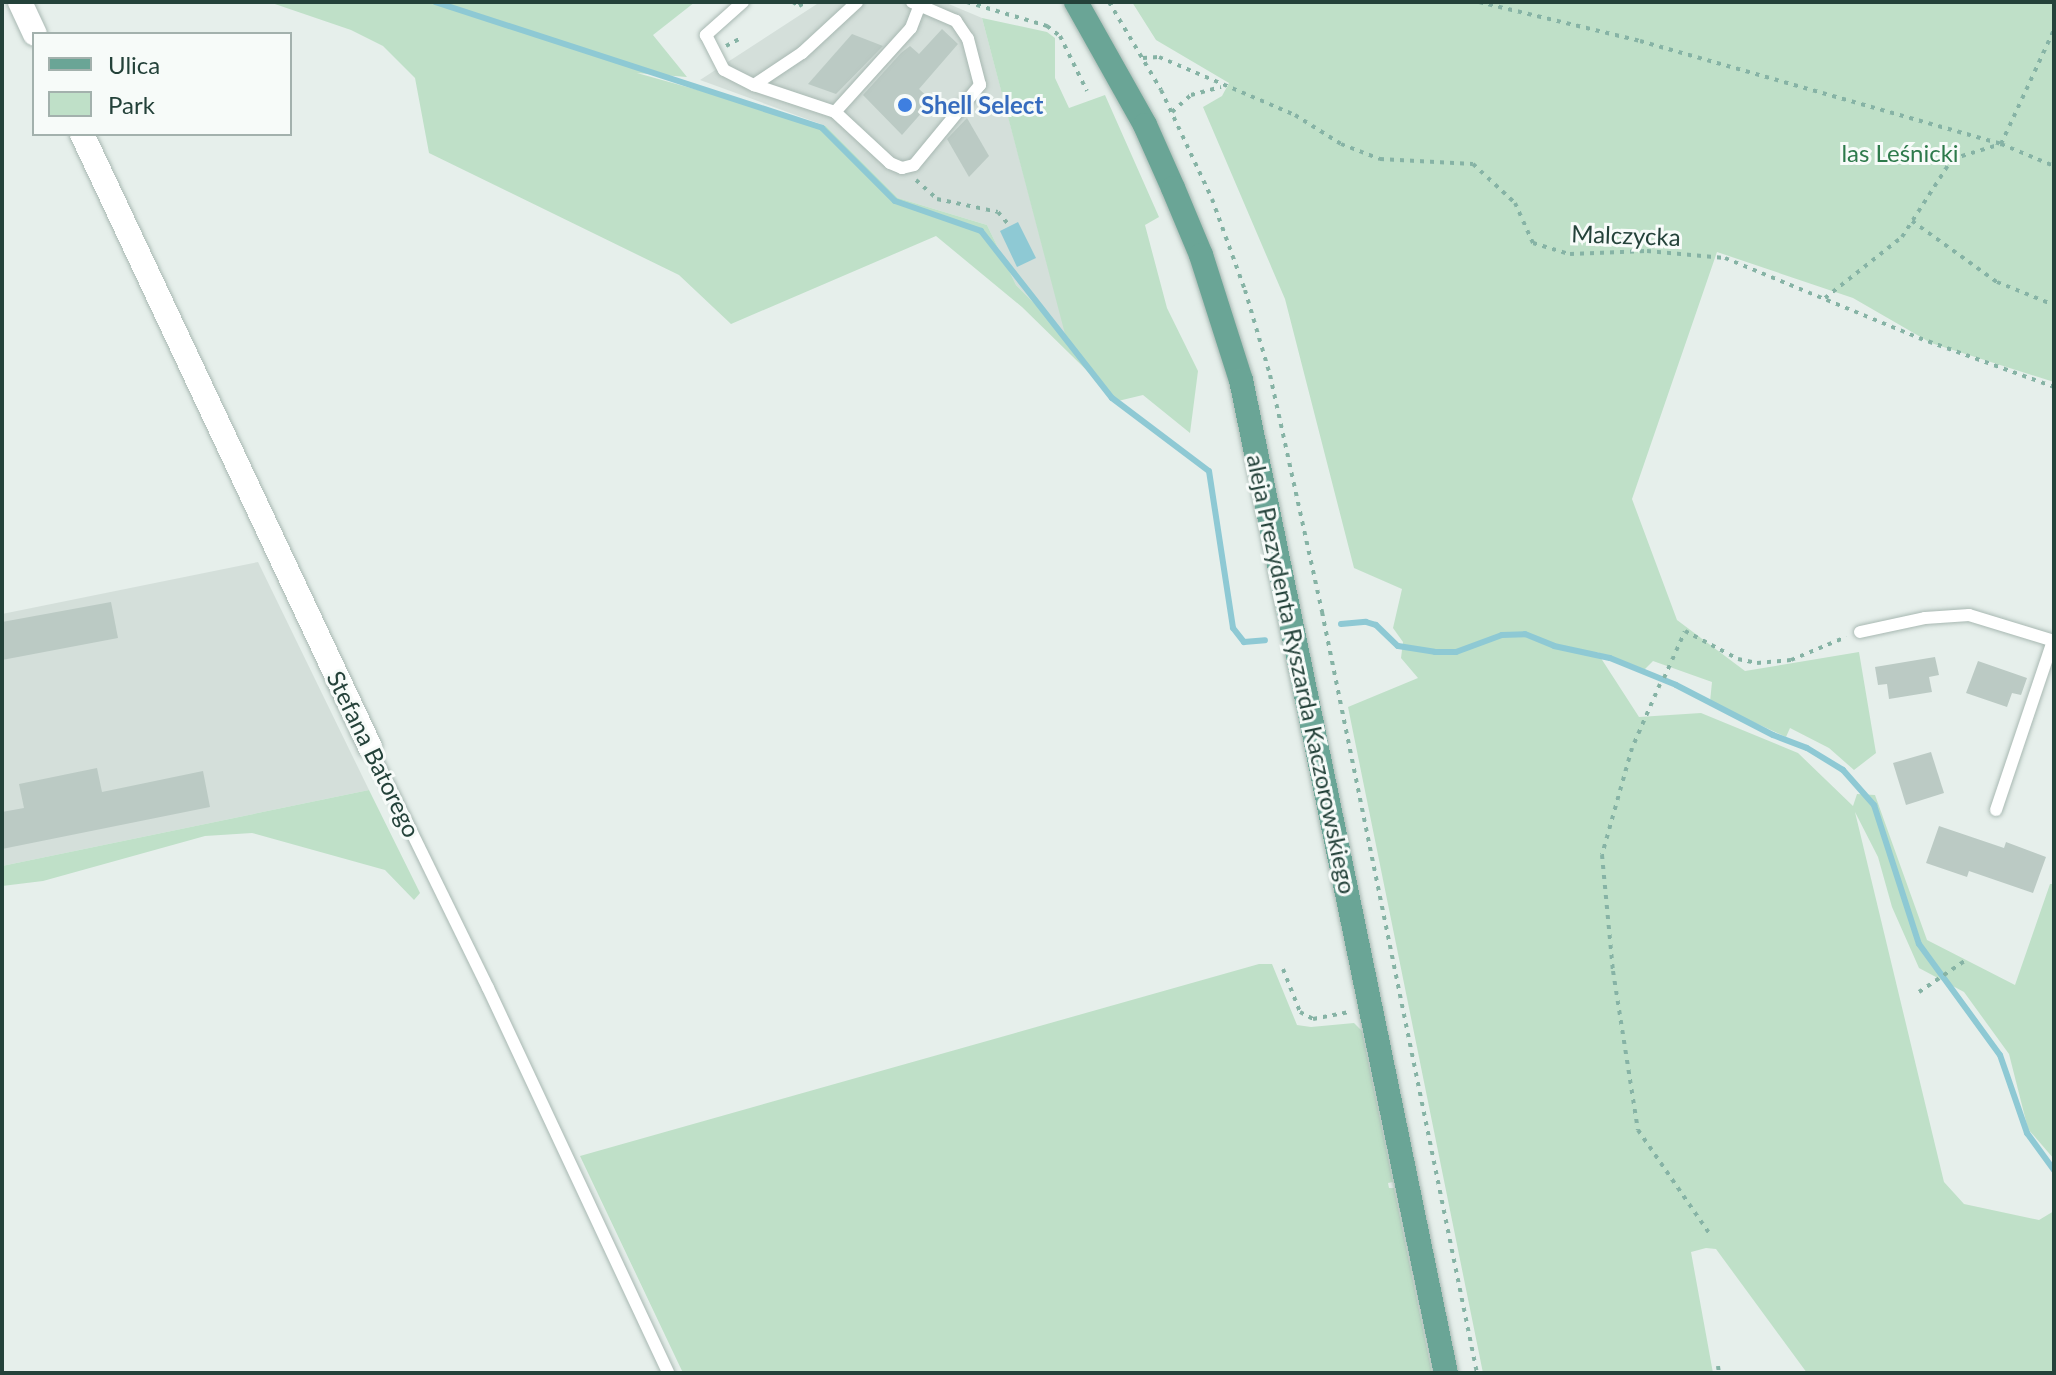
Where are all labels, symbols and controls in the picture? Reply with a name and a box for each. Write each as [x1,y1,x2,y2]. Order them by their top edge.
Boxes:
legend [32,32,292,136]
text: Ulica [108,50,160,79]
text: Park [108,90,155,119]
place label: Shell Select [921,91,1043,119]
marker: Shell Select [896,96,914,114]
park label: las Leśnicki [1841,139,1959,167]
street label: Malczycka [1571,219,1681,251]
street label: aleja Prezydenta Ryszarda Kaczorowskiego [1241,452,1363,896]
street label: Stefana Batorego [321,666,427,842]

